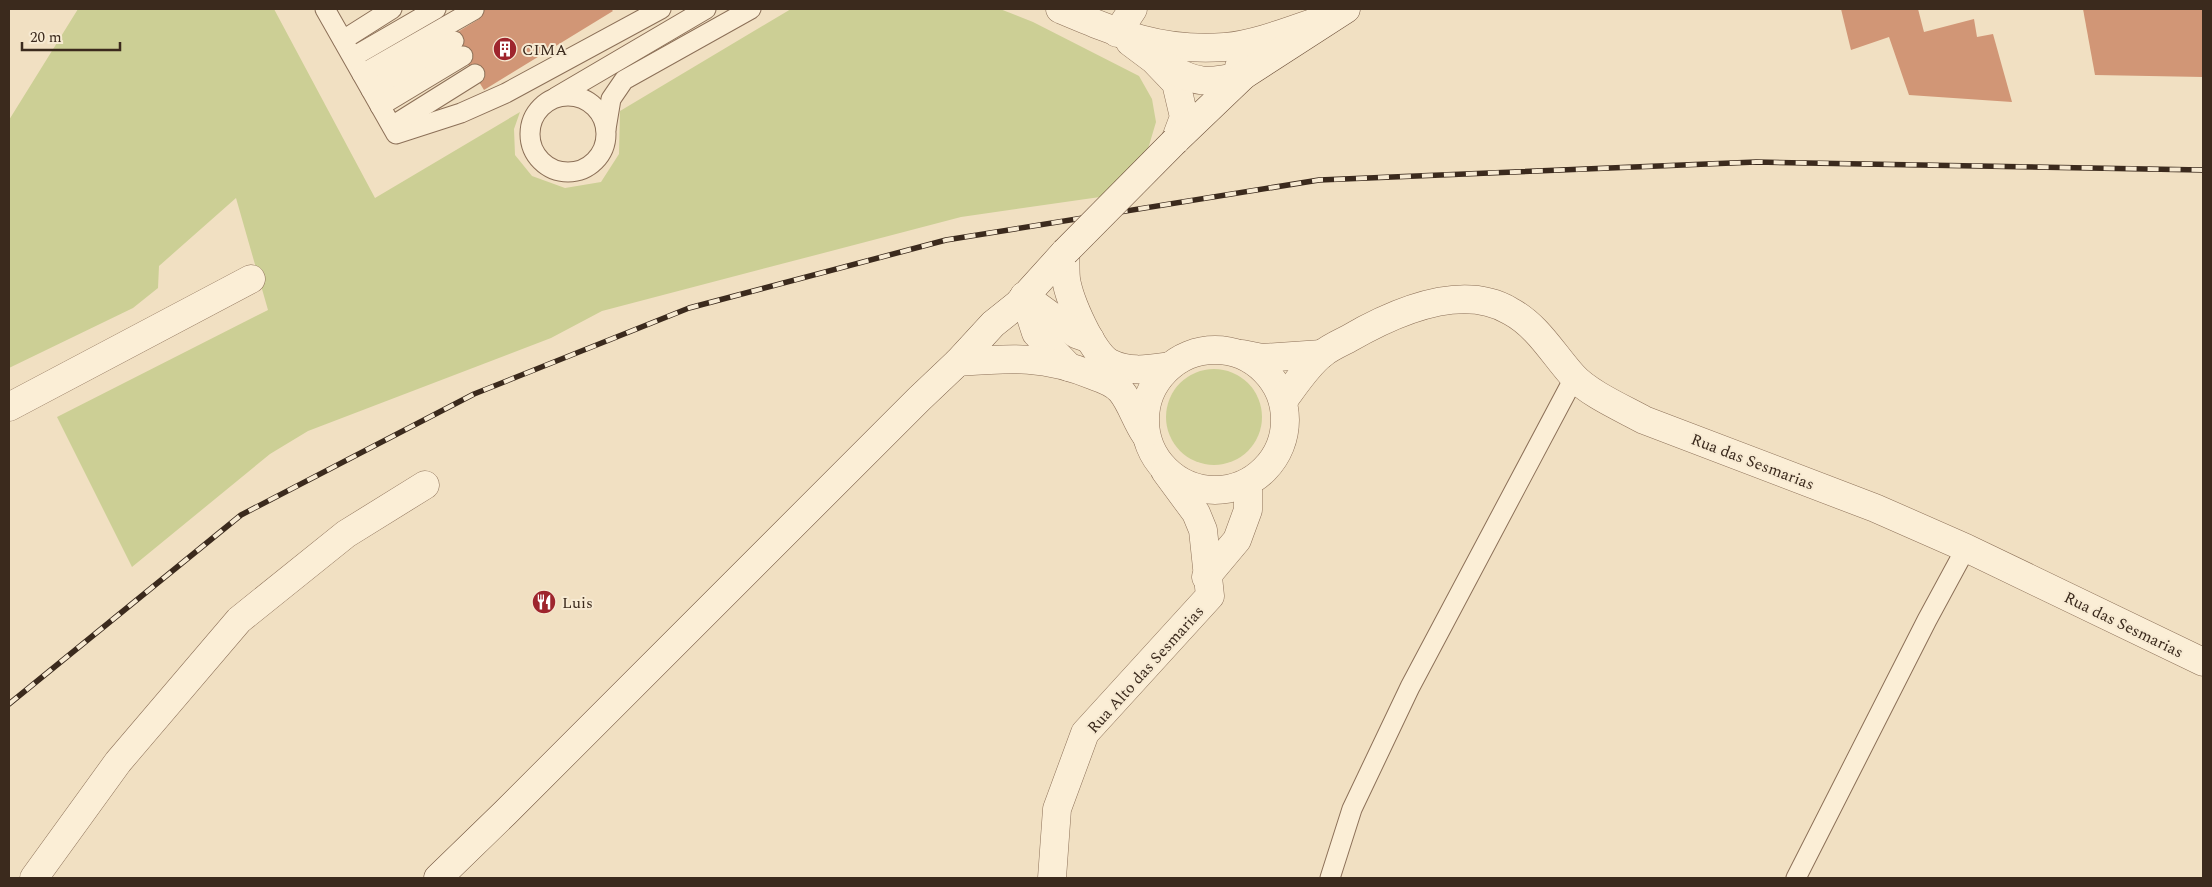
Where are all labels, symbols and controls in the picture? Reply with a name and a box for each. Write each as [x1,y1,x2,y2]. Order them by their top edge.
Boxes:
scale bar [22,20,120,52]
text: 20 m [30,26,62,49]
building icon: CIMA [492,36,518,62]
place label: CIMA [522,38,567,62]
street label: Rua das Sesmarias [1688,427,1818,496]
street label: Rua das Sesmarias [2060,586,2187,664]
restaurant icon: Luis [531,589,557,615]
place label: Luis [562,591,593,615]
street label: Rua Alto das Sesmarias [1082,600,1210,739]

